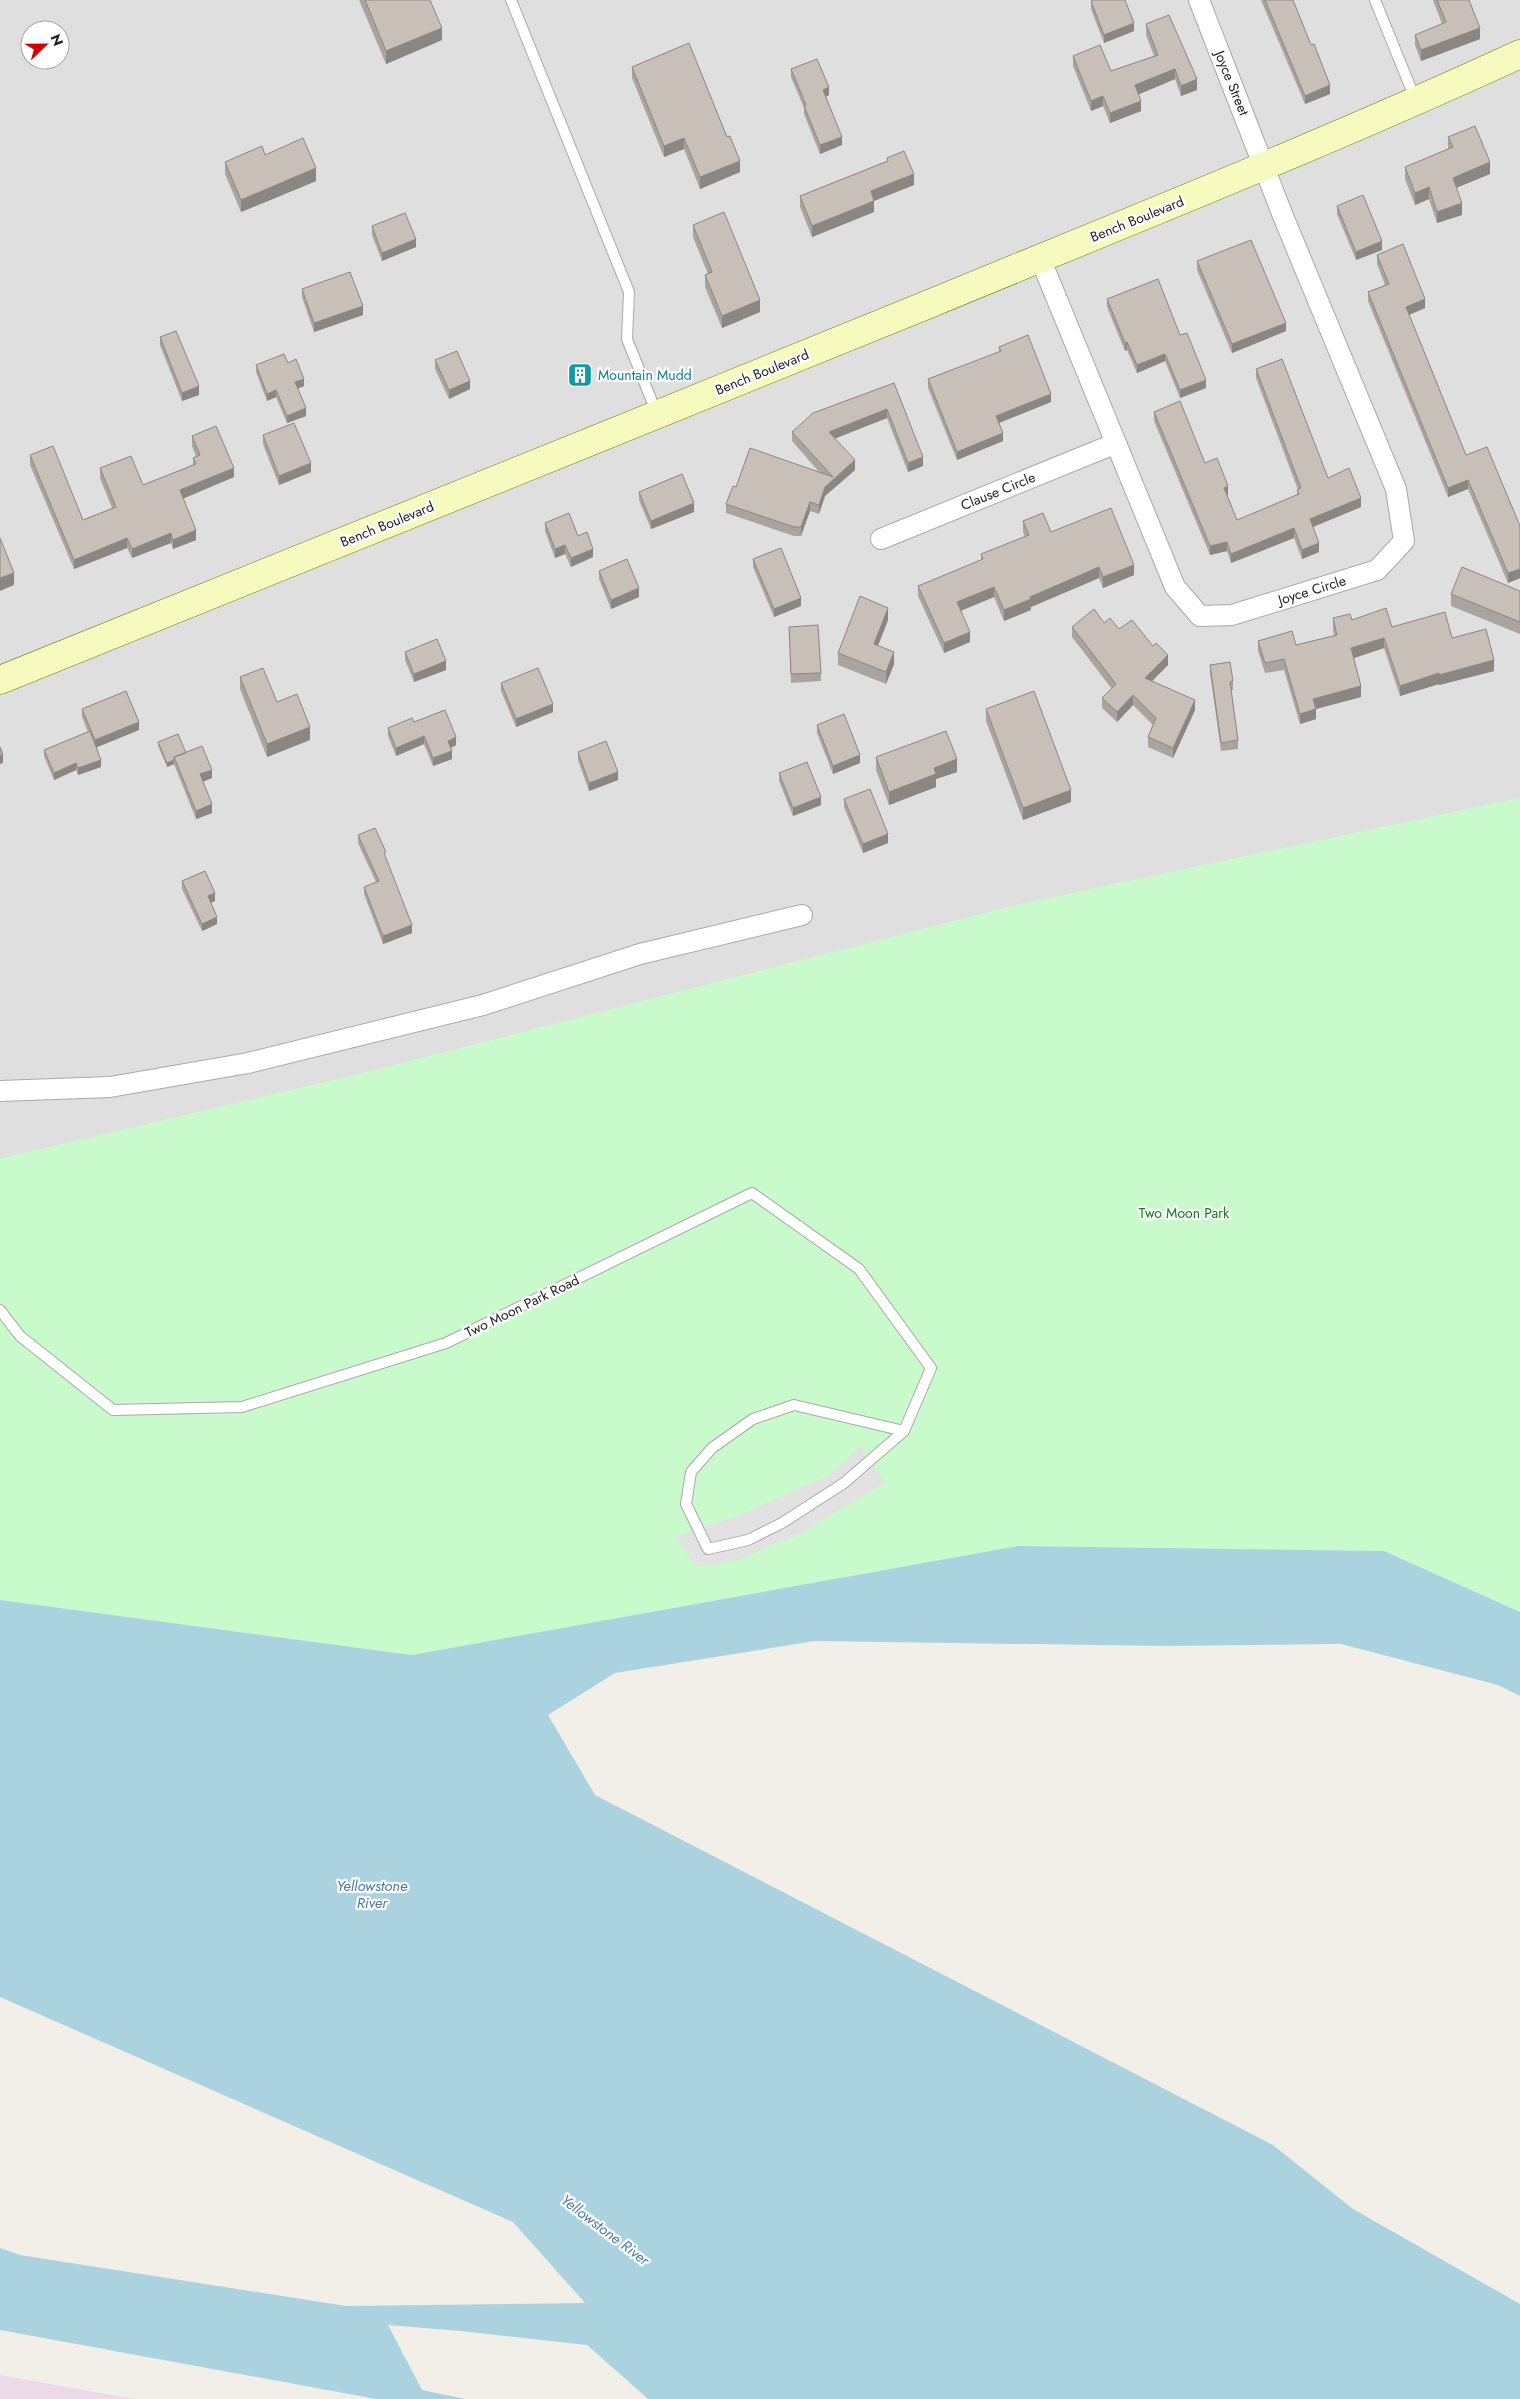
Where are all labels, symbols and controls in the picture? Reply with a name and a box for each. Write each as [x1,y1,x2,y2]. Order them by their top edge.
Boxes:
north arrow [20,20,70,70]
text: N [46,31,68,49]
street label: Joyce Street [1209,46,1254,119]
street label: Bench Boulevard [1087,191,1187,247]
street label: Bench Boulevard [712,344,812,400]
building icon: Mountain Mudd [567,362,593,388]
place label: Mountain Mudd [598,365,692,385]
street label: Clause Circle [958,467,1038,515]
street label: Bench Boulevard [337,496,437,552]
street label: Joyce Circle [1274,570,1348,610]
park label: Two Moon Park [1139,1203,1230,1223]
street label: Two Moon Park Road [462,1270,582,1342]
water label: Yellowstone River [337,1875,408,1914]
water label: Yellowstone River [556,2189,655,2271]

